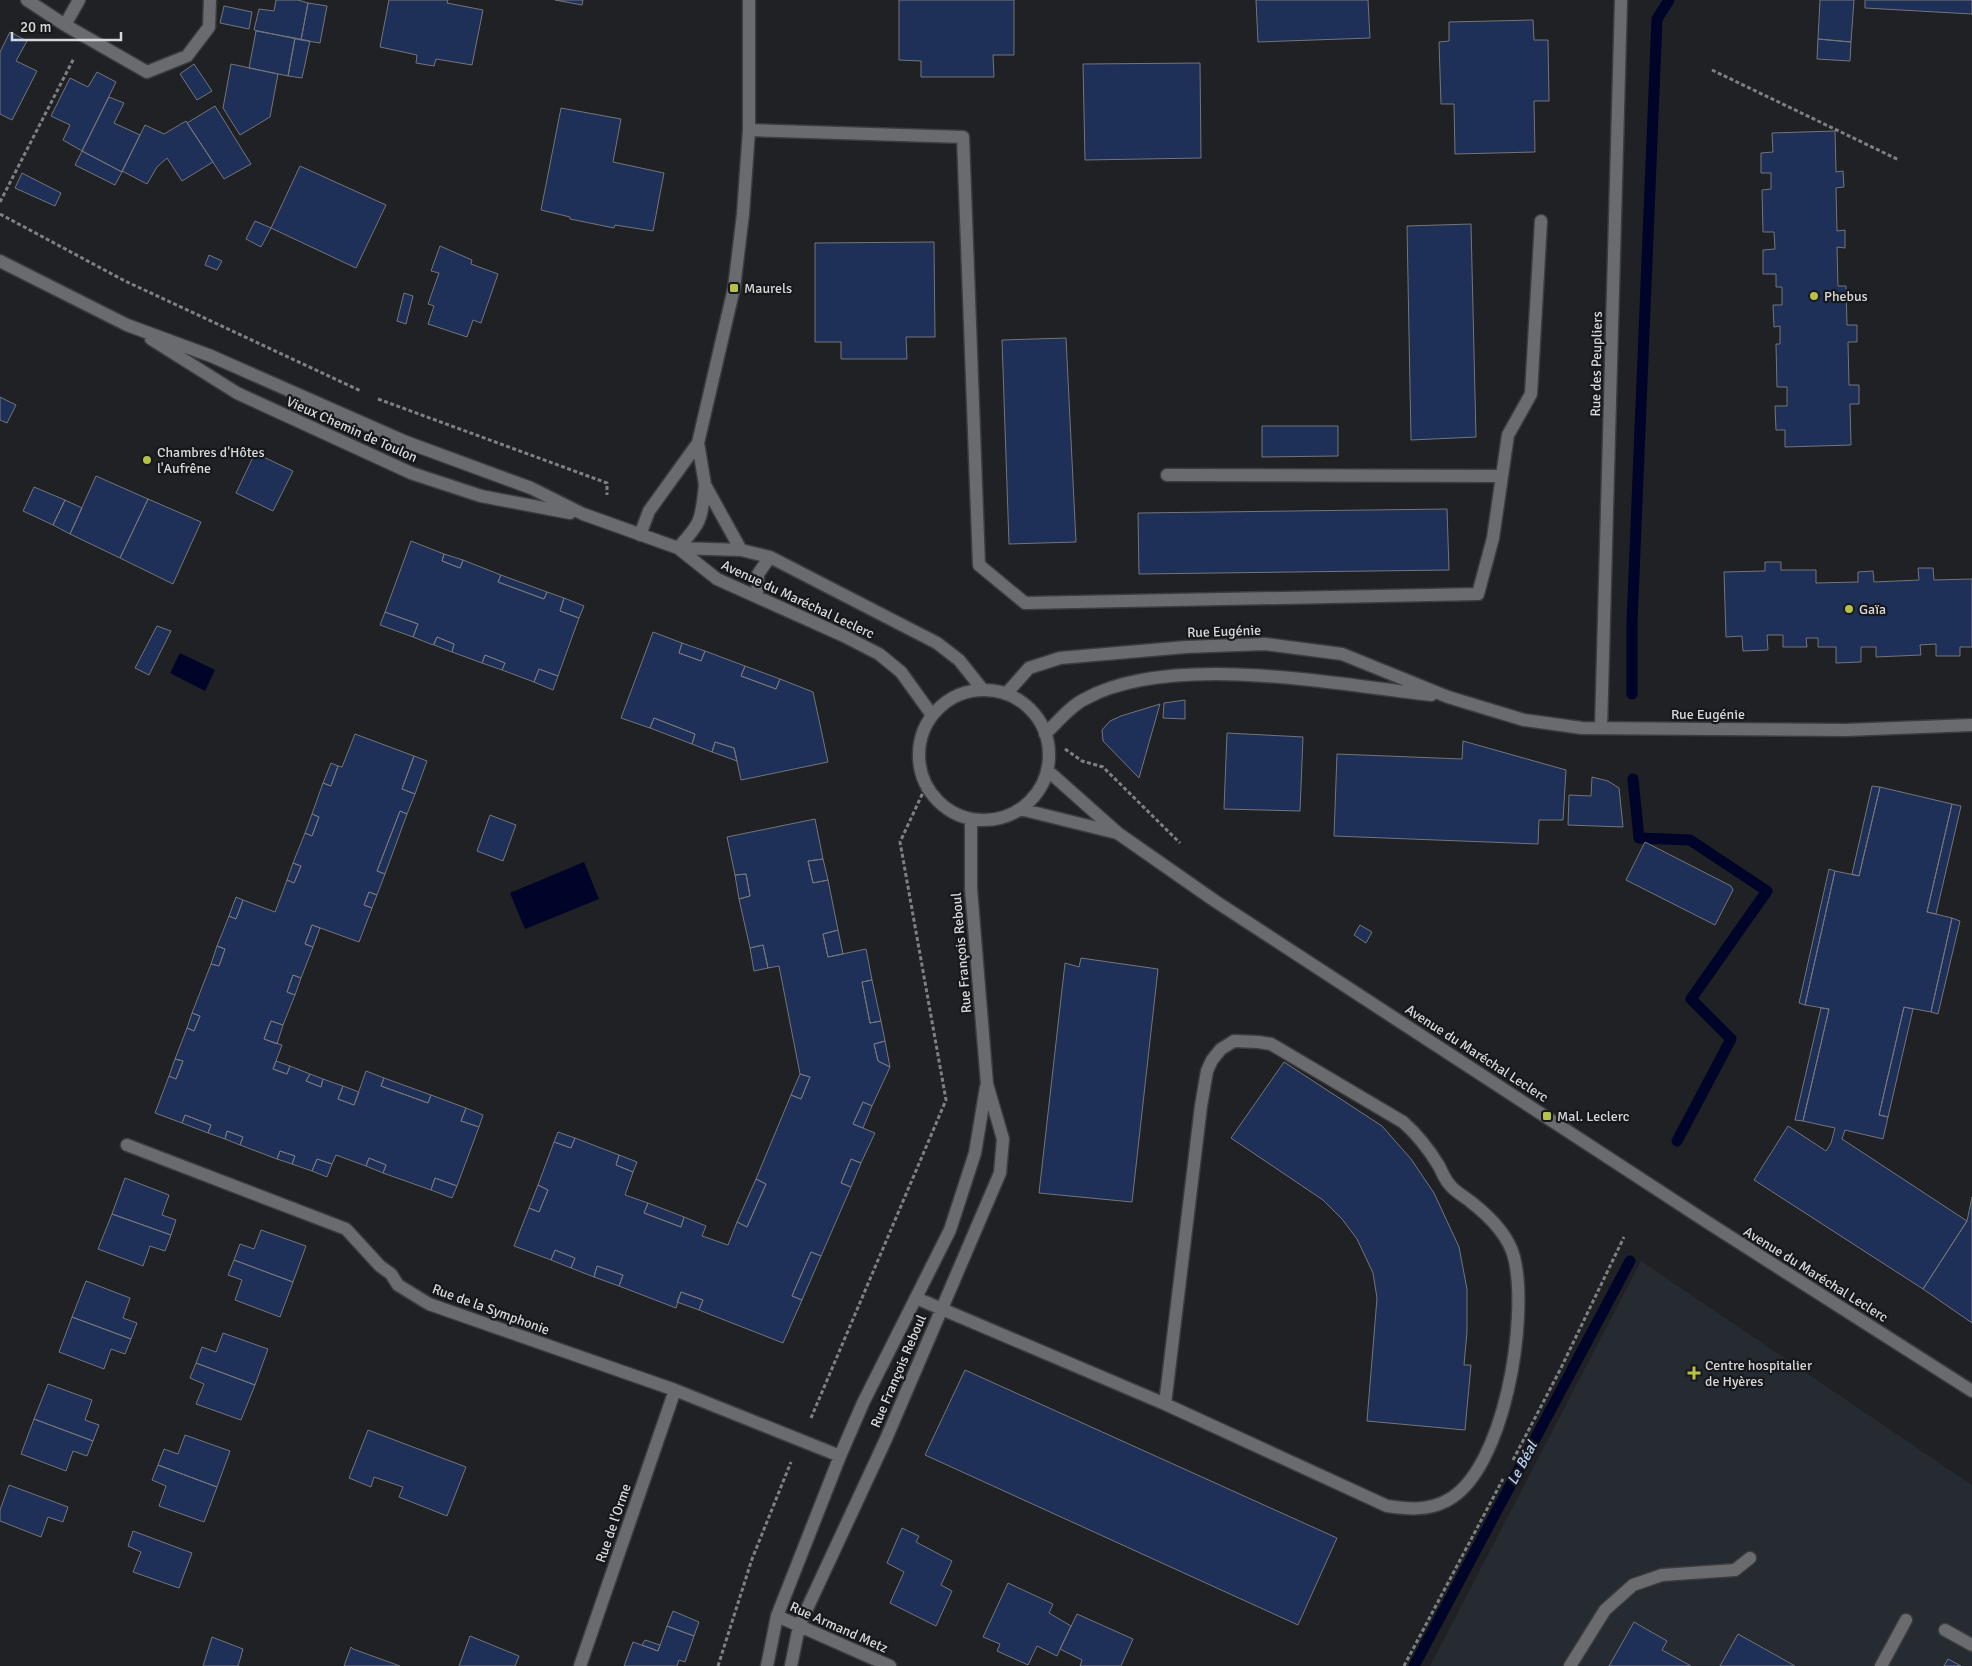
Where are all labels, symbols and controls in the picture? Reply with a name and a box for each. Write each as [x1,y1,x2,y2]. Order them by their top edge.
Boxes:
scale bar [12,10,121,42]
text: 20 m [20,18,51,36]
place label: Maurels [744,280,792,297]
marker: Maurels [728,282,740,294]
place label: Phebus [1824,288,1868,305]
marker: Phebus [1808,290,1820,302]
street label: Rue des Peupliers [1587,311,1606,417]
street label: Vieux Chemin de Toulon [284,393,420,466]
place label: Chambres d'Hôtes l'Aufrêne [157,444,265,477]
marker: Chambres d'Hôtes l'Aufrêne [141,454,153,466]
street label: Avenue du Maréchal Leclerc [719,556,877,643]
place label: Gaïa [1859,601,1886,618]
marker: Gaïa [1843,603,1855,615]
street label: Rue Eugénie [1187,622,1261,641]
street label: Rue Eugénie [1671,706,1745,723]
street label: Rue François Reboul [948,892,975,1014]
street label: Avenue du Maréchal Leclerc [1402,1001,1552,1106]
place label: Mal. Leclerc [1557,1108,1630,1125]
marker: Mal. Leclerc [1541,1110,1553,1122]
street label: Avenue du Maréchal Leclerc [1740,1223,1891,1326]
street label: Rue de la Symphonie [430,1280,552,1339]
street label: Rue François Reboul [867,1312,930,1430]
place label: Centre hospitalier de Hyères [1705,1357,1813,1390]
marker: Centre hospitalier de Hyères [1687,1366,1701,1380]
water label: Le Béal [1503,1437,1542,1488]
street label: Rue de l'Orme [592,1481,635,1565]
street label: Rue Armand Metz [787,1598,890,1657]

